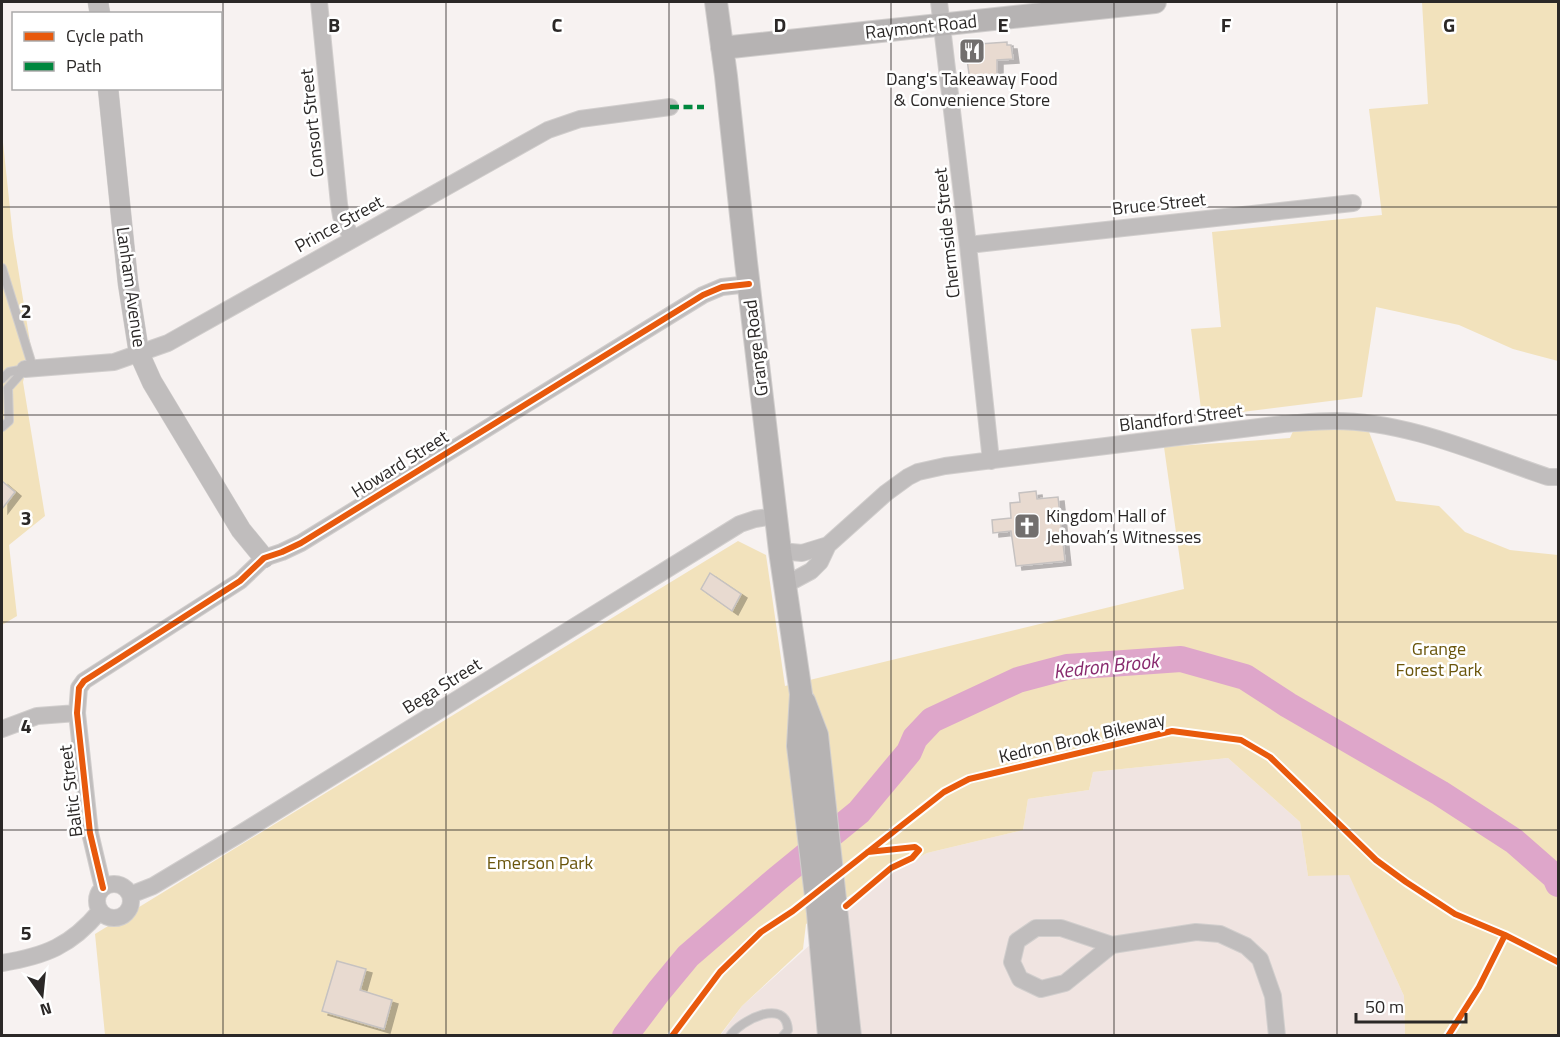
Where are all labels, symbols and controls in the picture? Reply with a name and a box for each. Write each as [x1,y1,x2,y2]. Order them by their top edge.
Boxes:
street label: Raymont Road [864,7,978,46]
text: B [328,9,340,40]
text: C [552,9,563,40]
text: D [774,9,786,40]
text: E [997,9,1009,40]
text: F [1221,9,1232,40]
text: G [1443,9,1455,40]
legend [12,12,222,90]
text: Cycle path [66,22,144,49]
restaurant icon: Dang's Takeaway Food & Convenience Store [957,36,987,66]
text: Path [66,52,102,79]
place label: Dang's Takeaway Food & Convenience Store [886,65,1058,113]
street label: Consort Street [292,66,331,179]
street label: Chermside Street [926,166,967,300]
street label: Bruce Street [1111,185,1208,222]
street label: Prince Street [289,188,389,259]
street label: Lanham Avenue [110,225,153,349]
text: 2 [20,295,32,326]
street label: Grange Road [736,298,775,398]
street label: Blandford Street [1117,396,1245,438]
street label: Howard Street [346,423,454,504]
text: 3 [20,502,32,533]
place label: Kingdom Hall of Jehovah’s Witnesses [1046,502,1201,550]
church icon: Kingdom Hall of Jehovah’s Witnesses [1012,511,1042,541]
park label: Grange Forest Park [1396,635,1483,683]
water label: Kedron Brook [1052,644,1162,686]
street label: Bega Street [397,650,487,721]
street label: Kedron Brook Bikeway [996,705,1168,770]
text: 4 [20,710,32,741]
street label: Baltic Street [51,743,90,839]
park label: Emerson Park [487,849,594,876]
text: 5 [20,917,32,948]
north arrow [12,965,72,1025]
scale bar [1356,986,1466,1024]
text: 50 m [1365,993,1404,1020]
text: N [37,996,54,1023]

